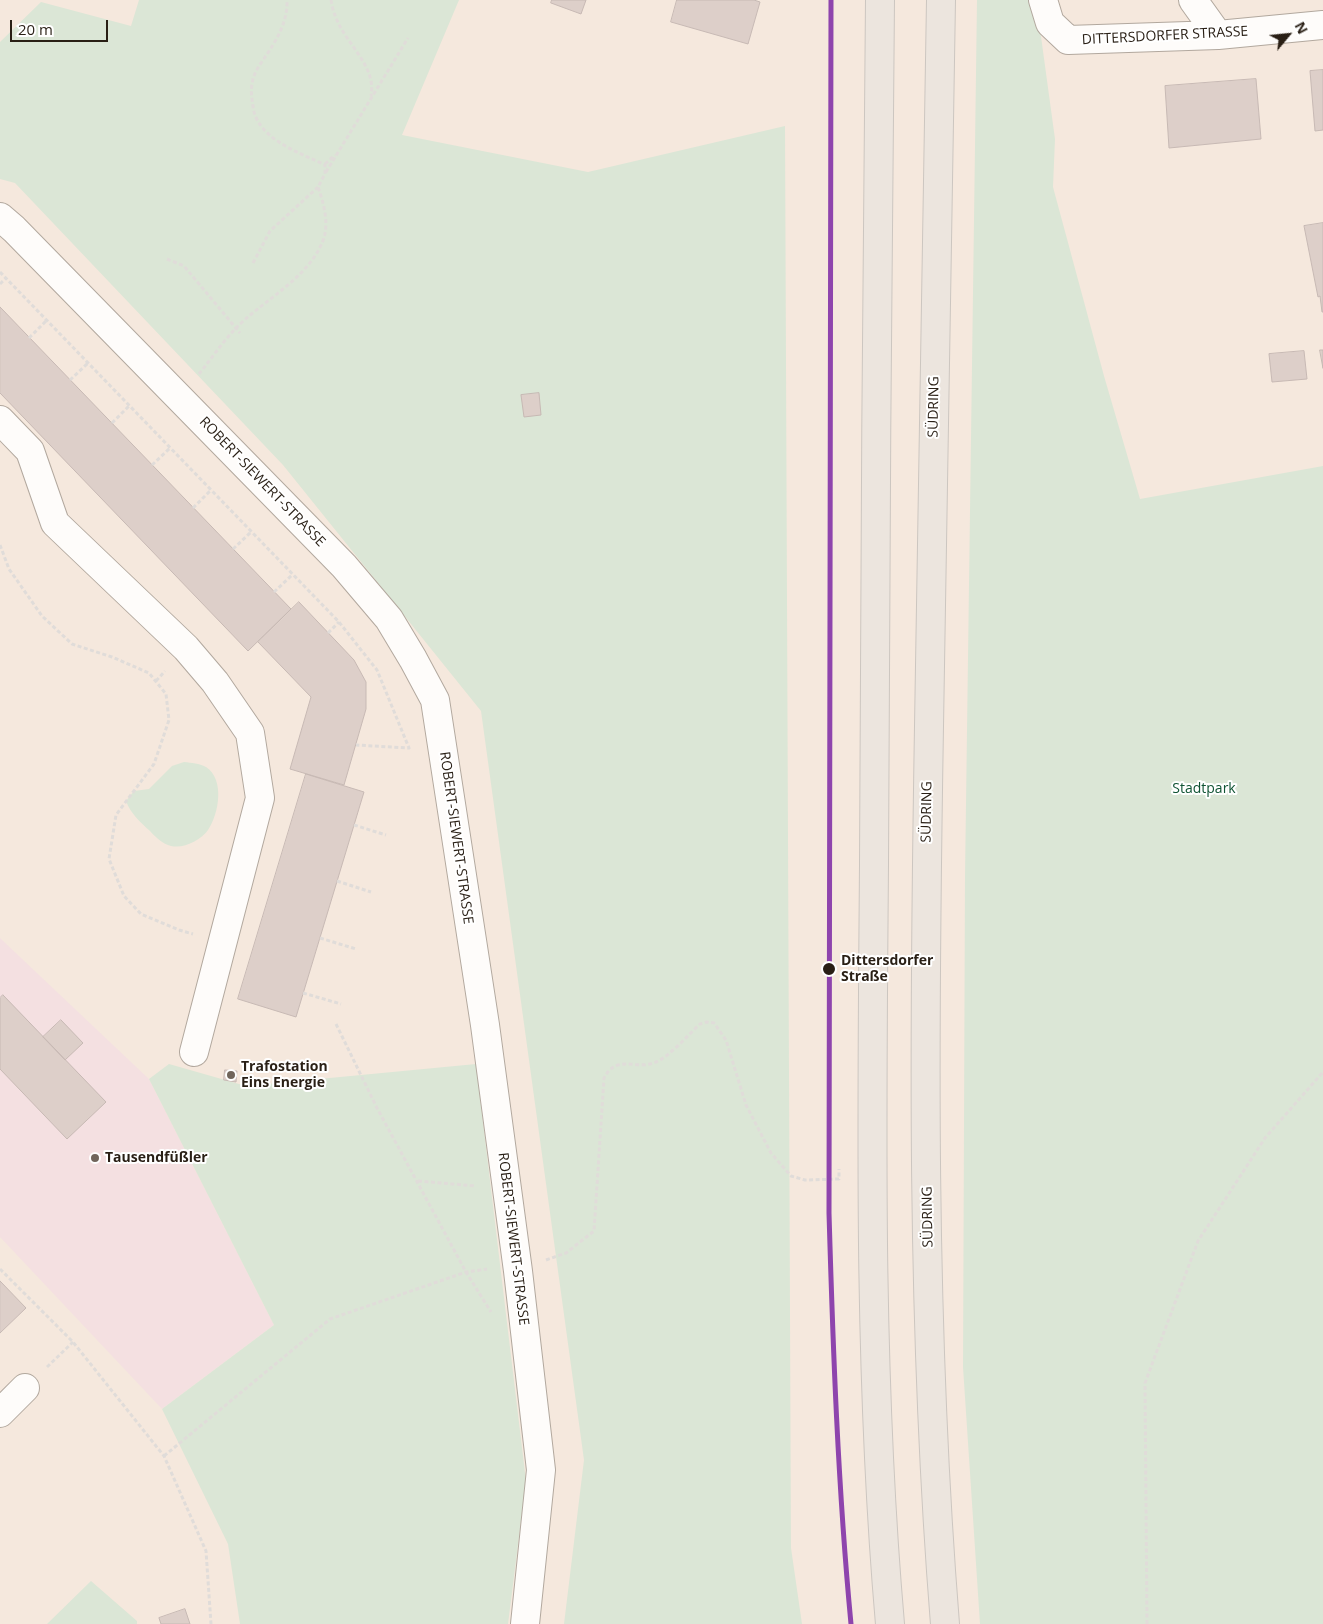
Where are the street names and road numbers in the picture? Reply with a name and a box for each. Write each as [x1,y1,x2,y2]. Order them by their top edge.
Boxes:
street label: DITTERSDORFER STRASSE [1081,23,1249,49]
street label: SÜDRING [925,376,943,438]
street label: ROBERT-SIEWERT-STRASSE [195,414,329,550]
street label: ROBERT-SIEWERT-STRASSE [436,751,476,925]
street label: SÜDRING [918,781,936,843]
street label: ROBERT-SIEWERT-STRASSE [494,1152,532,1326]
street label: SÜDRING [919,1186,937,1248]

